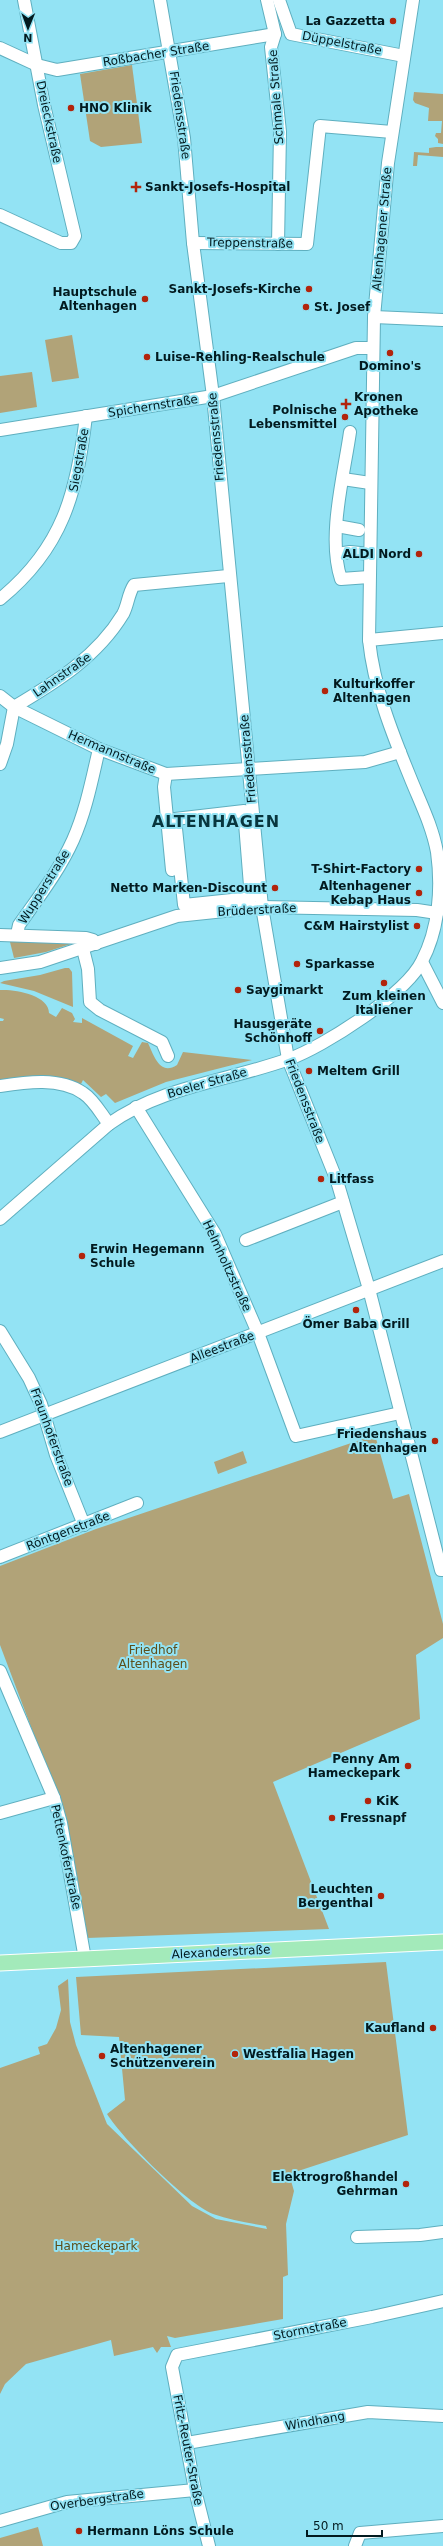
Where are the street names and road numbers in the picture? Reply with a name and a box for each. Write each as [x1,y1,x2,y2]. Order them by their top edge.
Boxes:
street label: Düppelstraße [301,28,383,58]
street label: Roßbacher Straße [102,39,210,69]
street label: Schmale Straße [266,49,286,145]
street label: Friedensstraße [167,70,193,160]
street label: Dreieckstraße [33,80,65,164]
street label: Altenhagener Straße [370,166,394,292]
street label: Treppenstraße [206,235,293,251]
street label: Spichernstraße [107,392,199,420]
street label: Friedensstraße [205,392,227,482]
street label: Siegstraße [67,427,91,493]
street label: Lahnstraße [30,650,94,700]
street label: Friedensstraße [237,714,259,804]
street label: Hermannstraße [66,727,158,777]
street label: Wupperstraße [16,847,72,927]
street label: Brüderstraße [217,901,297,919]
street label: Friedensstraße [283,1057,327,1145]
street label: Boeler Straße [166,1065,248,1101]
street label: Helmholtzstraße [200,1218,254,1314]
street label: Alleestraße [188,1328,256,1366]
street label: Fraunhoferstraße [28,1386,76,1488]
street label: Röntgenstraße [24,1509,112,1553]
street label: Pettenkoferstraße [48,1803,84,1911]
street label: Alexanderstraße [171,1942,271,1962]
street label: Stormstraße [272,2315,348,2343]
street label: Fritz-Reuter-Straße [170,2393,206,2507]
street label: Windhang [284,2409,346,2433]
street label: Overbergstraße [49,2486,145,2514]

